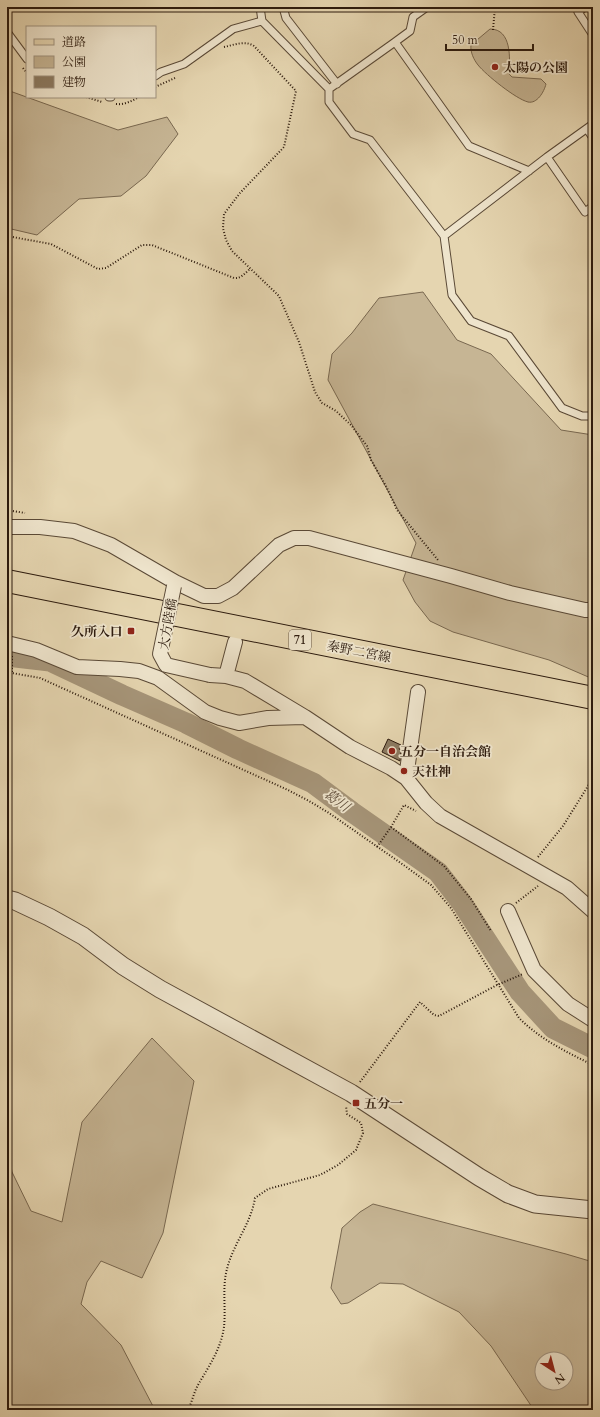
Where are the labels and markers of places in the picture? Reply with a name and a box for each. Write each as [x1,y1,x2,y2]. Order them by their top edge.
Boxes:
place label: 太陽の公園 [503,59,568,77]
marker: 太陽の公園 [490,62,500,72]
place label: 久所入口 [71,623,123,641]
marker: 久所入口 [126,626,136,636]
place label: 五分一自治会館 [400,743,491,761]
marker: 五分一自治会館 [387,746,397,756]
place label: 天社神 [412,763,451,781]
marker: 天社神 [399,766,409,776]
place label: 五分一 [364,1095,403,1113]
marker: 五分一 [351,1098,361,1108]

